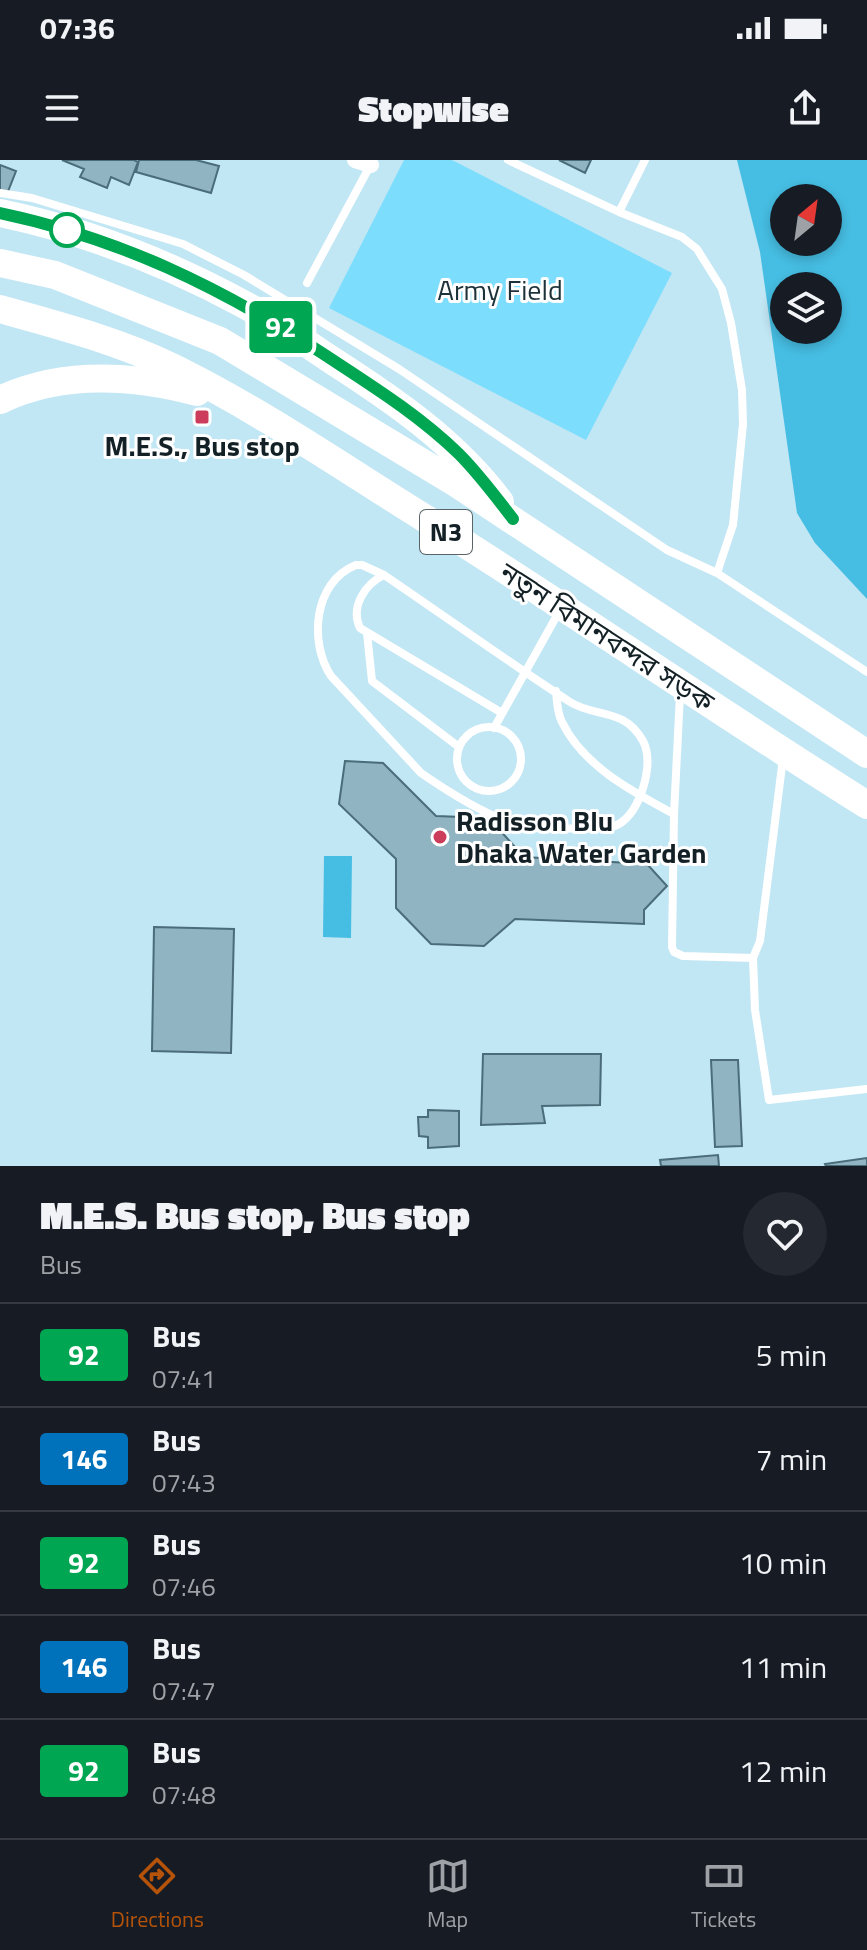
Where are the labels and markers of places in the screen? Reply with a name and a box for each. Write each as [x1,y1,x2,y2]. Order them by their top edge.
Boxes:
unlabelled marker [50,213,84,247]
marker: M.E.S., Bus stop [193,408,211,426]
place label: M.E.S., Bus stop [104,424,300,467]
place label: Radisson Blu Dhaka Water Garden [456,799,707,874]
marker: Radisson Blu Dhaka Water Garden [431,828,449,846]

